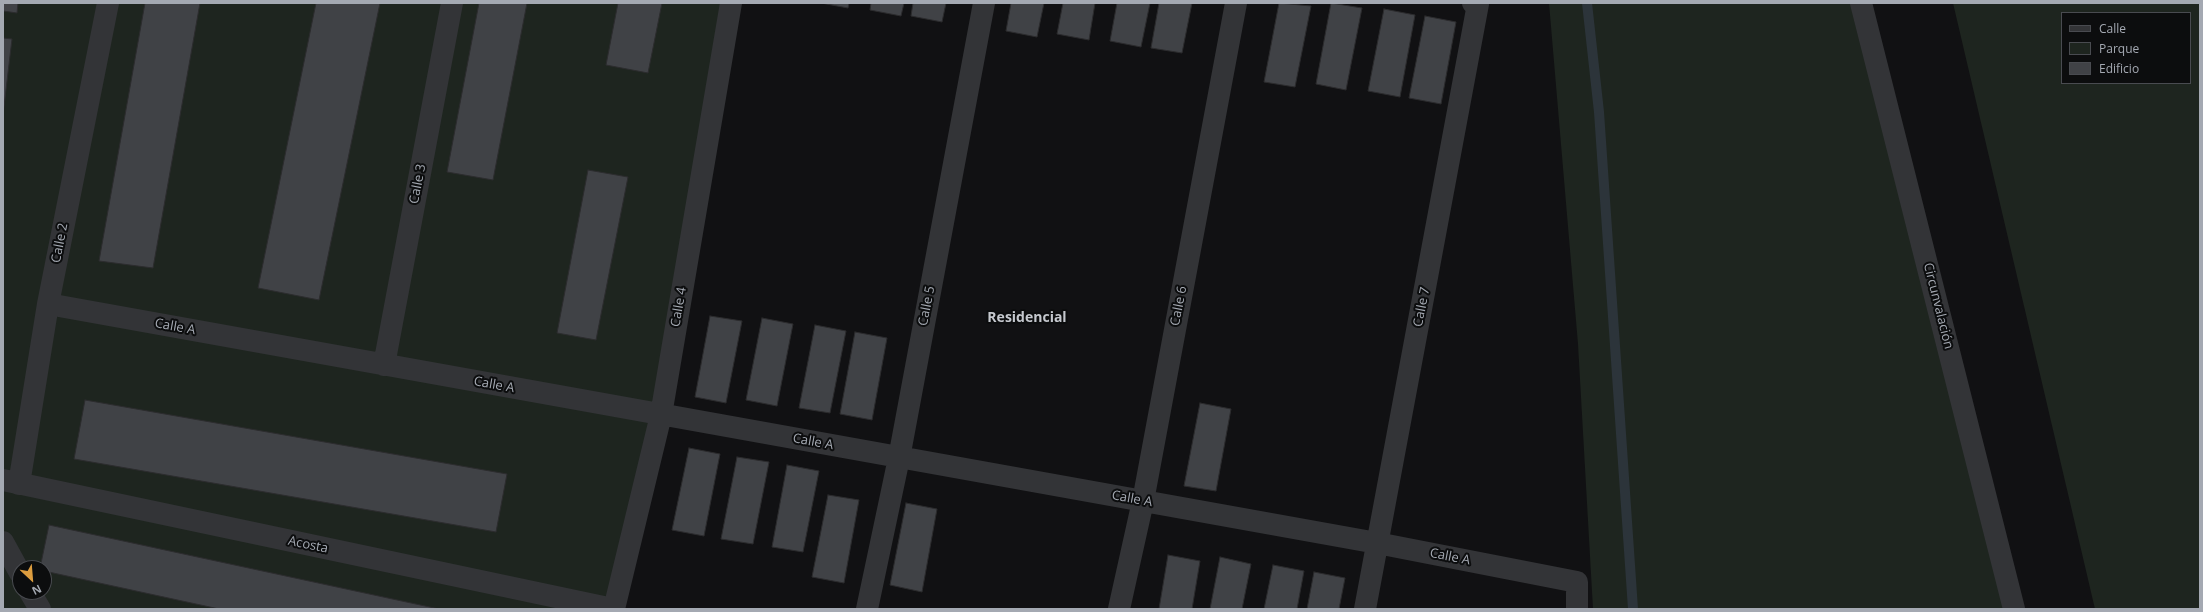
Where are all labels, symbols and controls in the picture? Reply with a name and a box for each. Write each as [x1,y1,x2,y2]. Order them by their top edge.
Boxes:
legend [2061,12,2191,84]
text: Calle [2099,20,2126,37]
text: Parque [2099,40,2139,57]
text: Edificio [2099,60,2139,77]
street label: Calle 3 [407,163,429,205]
street label: Calle 2 [49,222,71,264]
street label: Circunvalación [1920,261,1956,351]
street label: Calle 5 [916,285,938,327]
street label: Calle 6 [1168,285,1190,327]
street label: Calle 4 [668,286,690,328]
street label: Calle 7 [1411,286,1433,328]
district label: Residencial [987,310,1067,326]
street label: Calle A [154,316,196,338]
street label: Calle A [473,374,515,396]
street label: Calle A [792,431,834,453]
street label: Calle A [1111,488,1153,510]
street label: Acosta [287,533,329,557]
street label: Calle A [1428,545,1472,569]
north arrow [12,560,52,600]
text: N [30,582,44,599]

